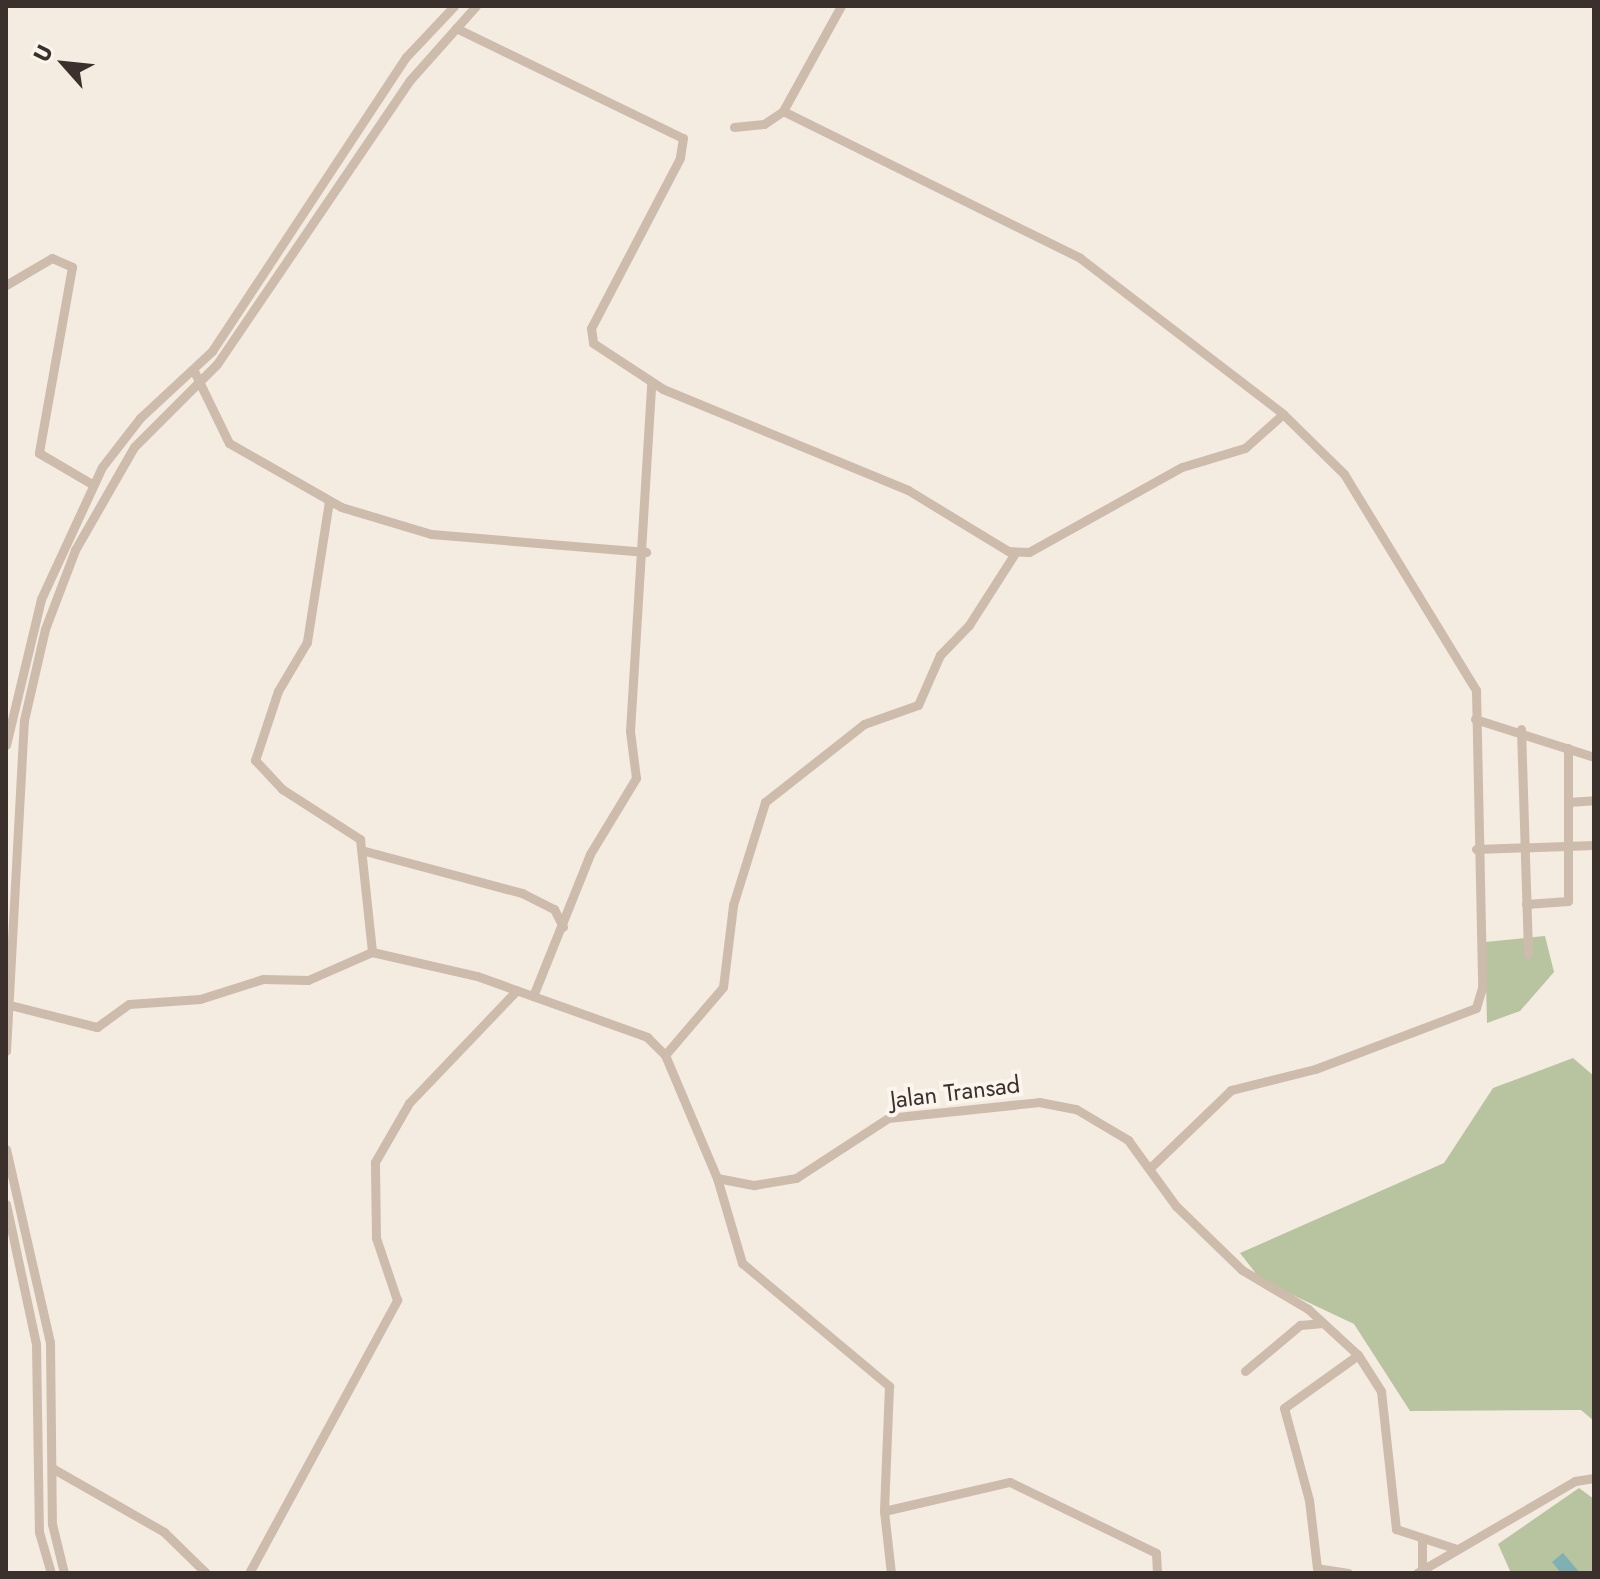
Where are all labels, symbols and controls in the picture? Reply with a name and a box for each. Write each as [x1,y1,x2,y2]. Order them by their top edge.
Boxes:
north arrow [24,24,104,104]
text: U [25,39,60,67]
street label: Jalan Transad [888,1070,1022,1114]

